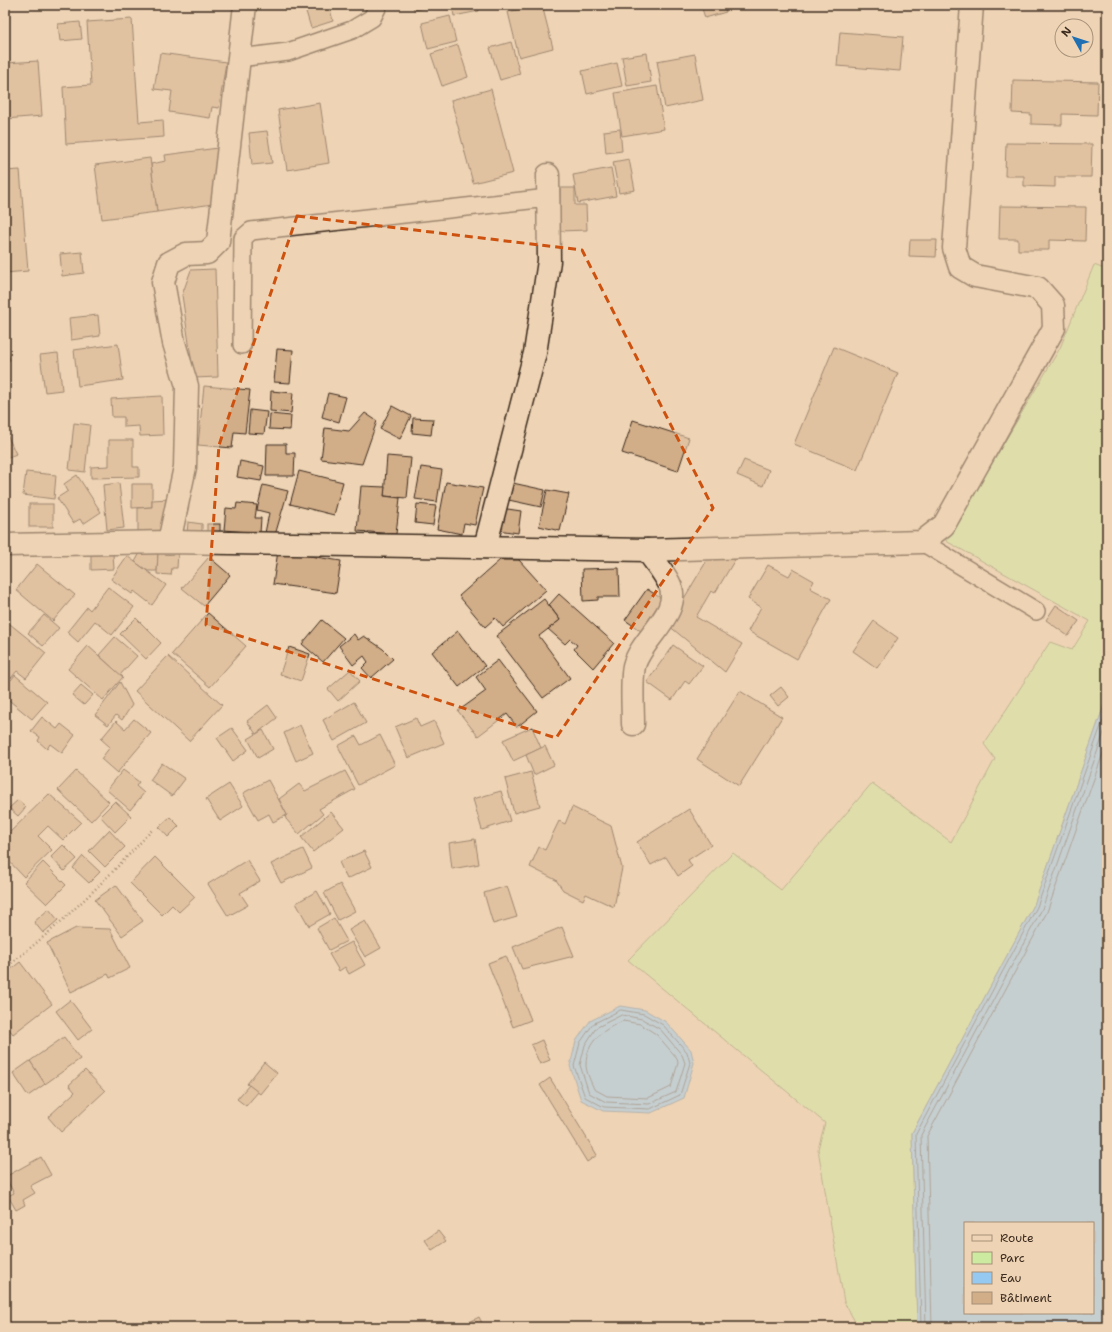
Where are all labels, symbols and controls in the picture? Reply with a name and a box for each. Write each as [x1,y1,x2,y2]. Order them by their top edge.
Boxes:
north arrow [1054,18,1094,58]
text: N [1058,24,1075,40]
legend [964,1222,1094,1314]
text: Route [1000,1230,1034,1246]
text: Parc [1000,1250,1025,1266]
text: Eau [1000,1270,1022,1286]
text: Bâtiment [1000,1290,1052,1306]

